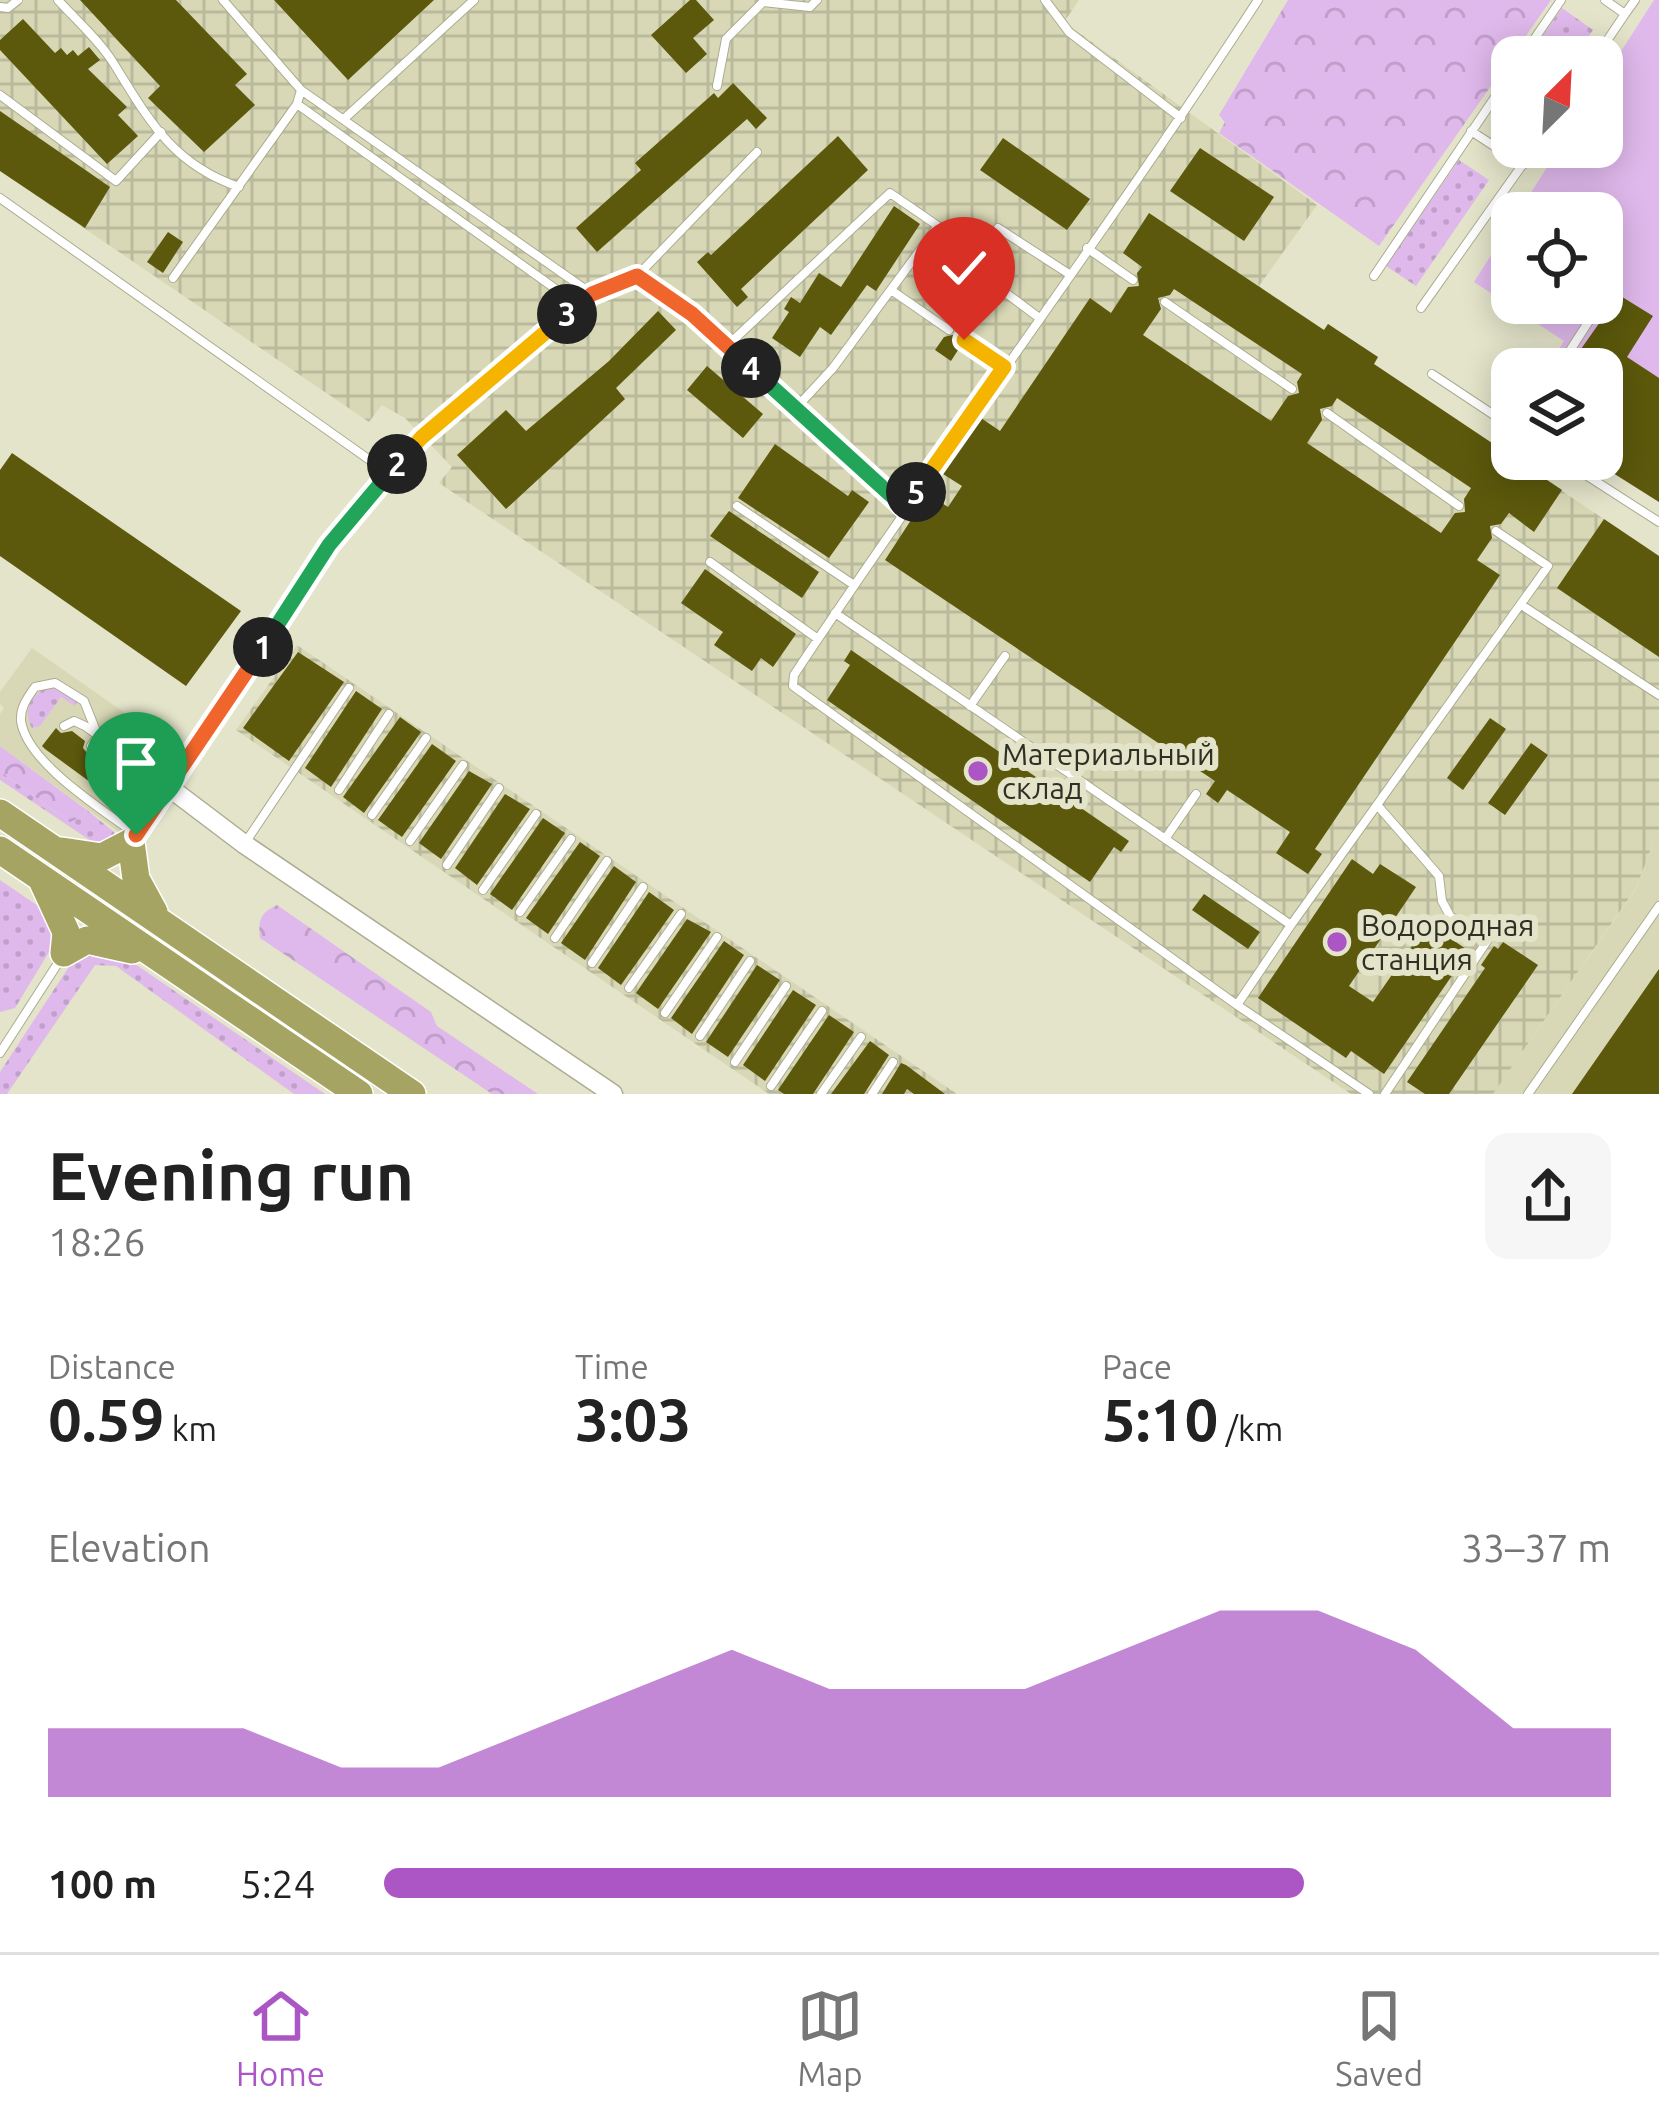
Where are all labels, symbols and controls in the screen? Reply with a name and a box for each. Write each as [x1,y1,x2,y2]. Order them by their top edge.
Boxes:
north arrow [1491,36,1623,168]
map controls [1491,36,1623,480]
button: locate [1491,192,1623,324]
pin [913,217,1015,340]
icon: check [931,235,997,301]
pin: 3 [537,284,597,344]
text: 3 [558,295,576,332]
pin: 4 [721,338,781,398]
button: layers [1491,348,1623,480]
text: 4 [742,349,760,386]
pin: 2 [367,434,427,494]
text: 2 [388,445,406,482]
pin: 5 [886,462,946,522]
text: 5 [907,473,925,510]
pin: 1 [233,617,293,677]
text: 1 [254,628,272,665]
pin [85,712,187,835]
icon: arrive [103,730,169,796]
place label: Материальный склад [1002,737,1215,805]
marker: Материальный склад [965,758,991,784]
place label: Водородная станция [1361,908,1535,976]
marker: Водородная станция [1324,929,1350,955]
button: share [1485,1133,1611,1259]
text: Evening run [48,1138,414,1212]
text: 18:26 [48,1220,146,1263]
text: Distance [48,1348,176,1385]
text: Time [575,1348,649,1385]
text: Pace [1102,1348,1172,1385]
text: 0.59 [48,1385,164,1452]
text: 3:03 [575,1385,691,1452]
text: 5:10 [1102,1385,1218,1452]
text: km [164,1410,217,1447]
text: /km [1218,1410,1283,1447]
text: Elevation [48,1526,211,1569]
text: 33–37 m [1461,1526,1611,1569]
text: 100 m [48,1862,157,1905]
text: 5:24 [240,1862,316,1905]
tab: Home [236,1983,325,2092]
tab: Map [797,1983,863,2092]
tab: Saved [1335,1983,1423,2092]

